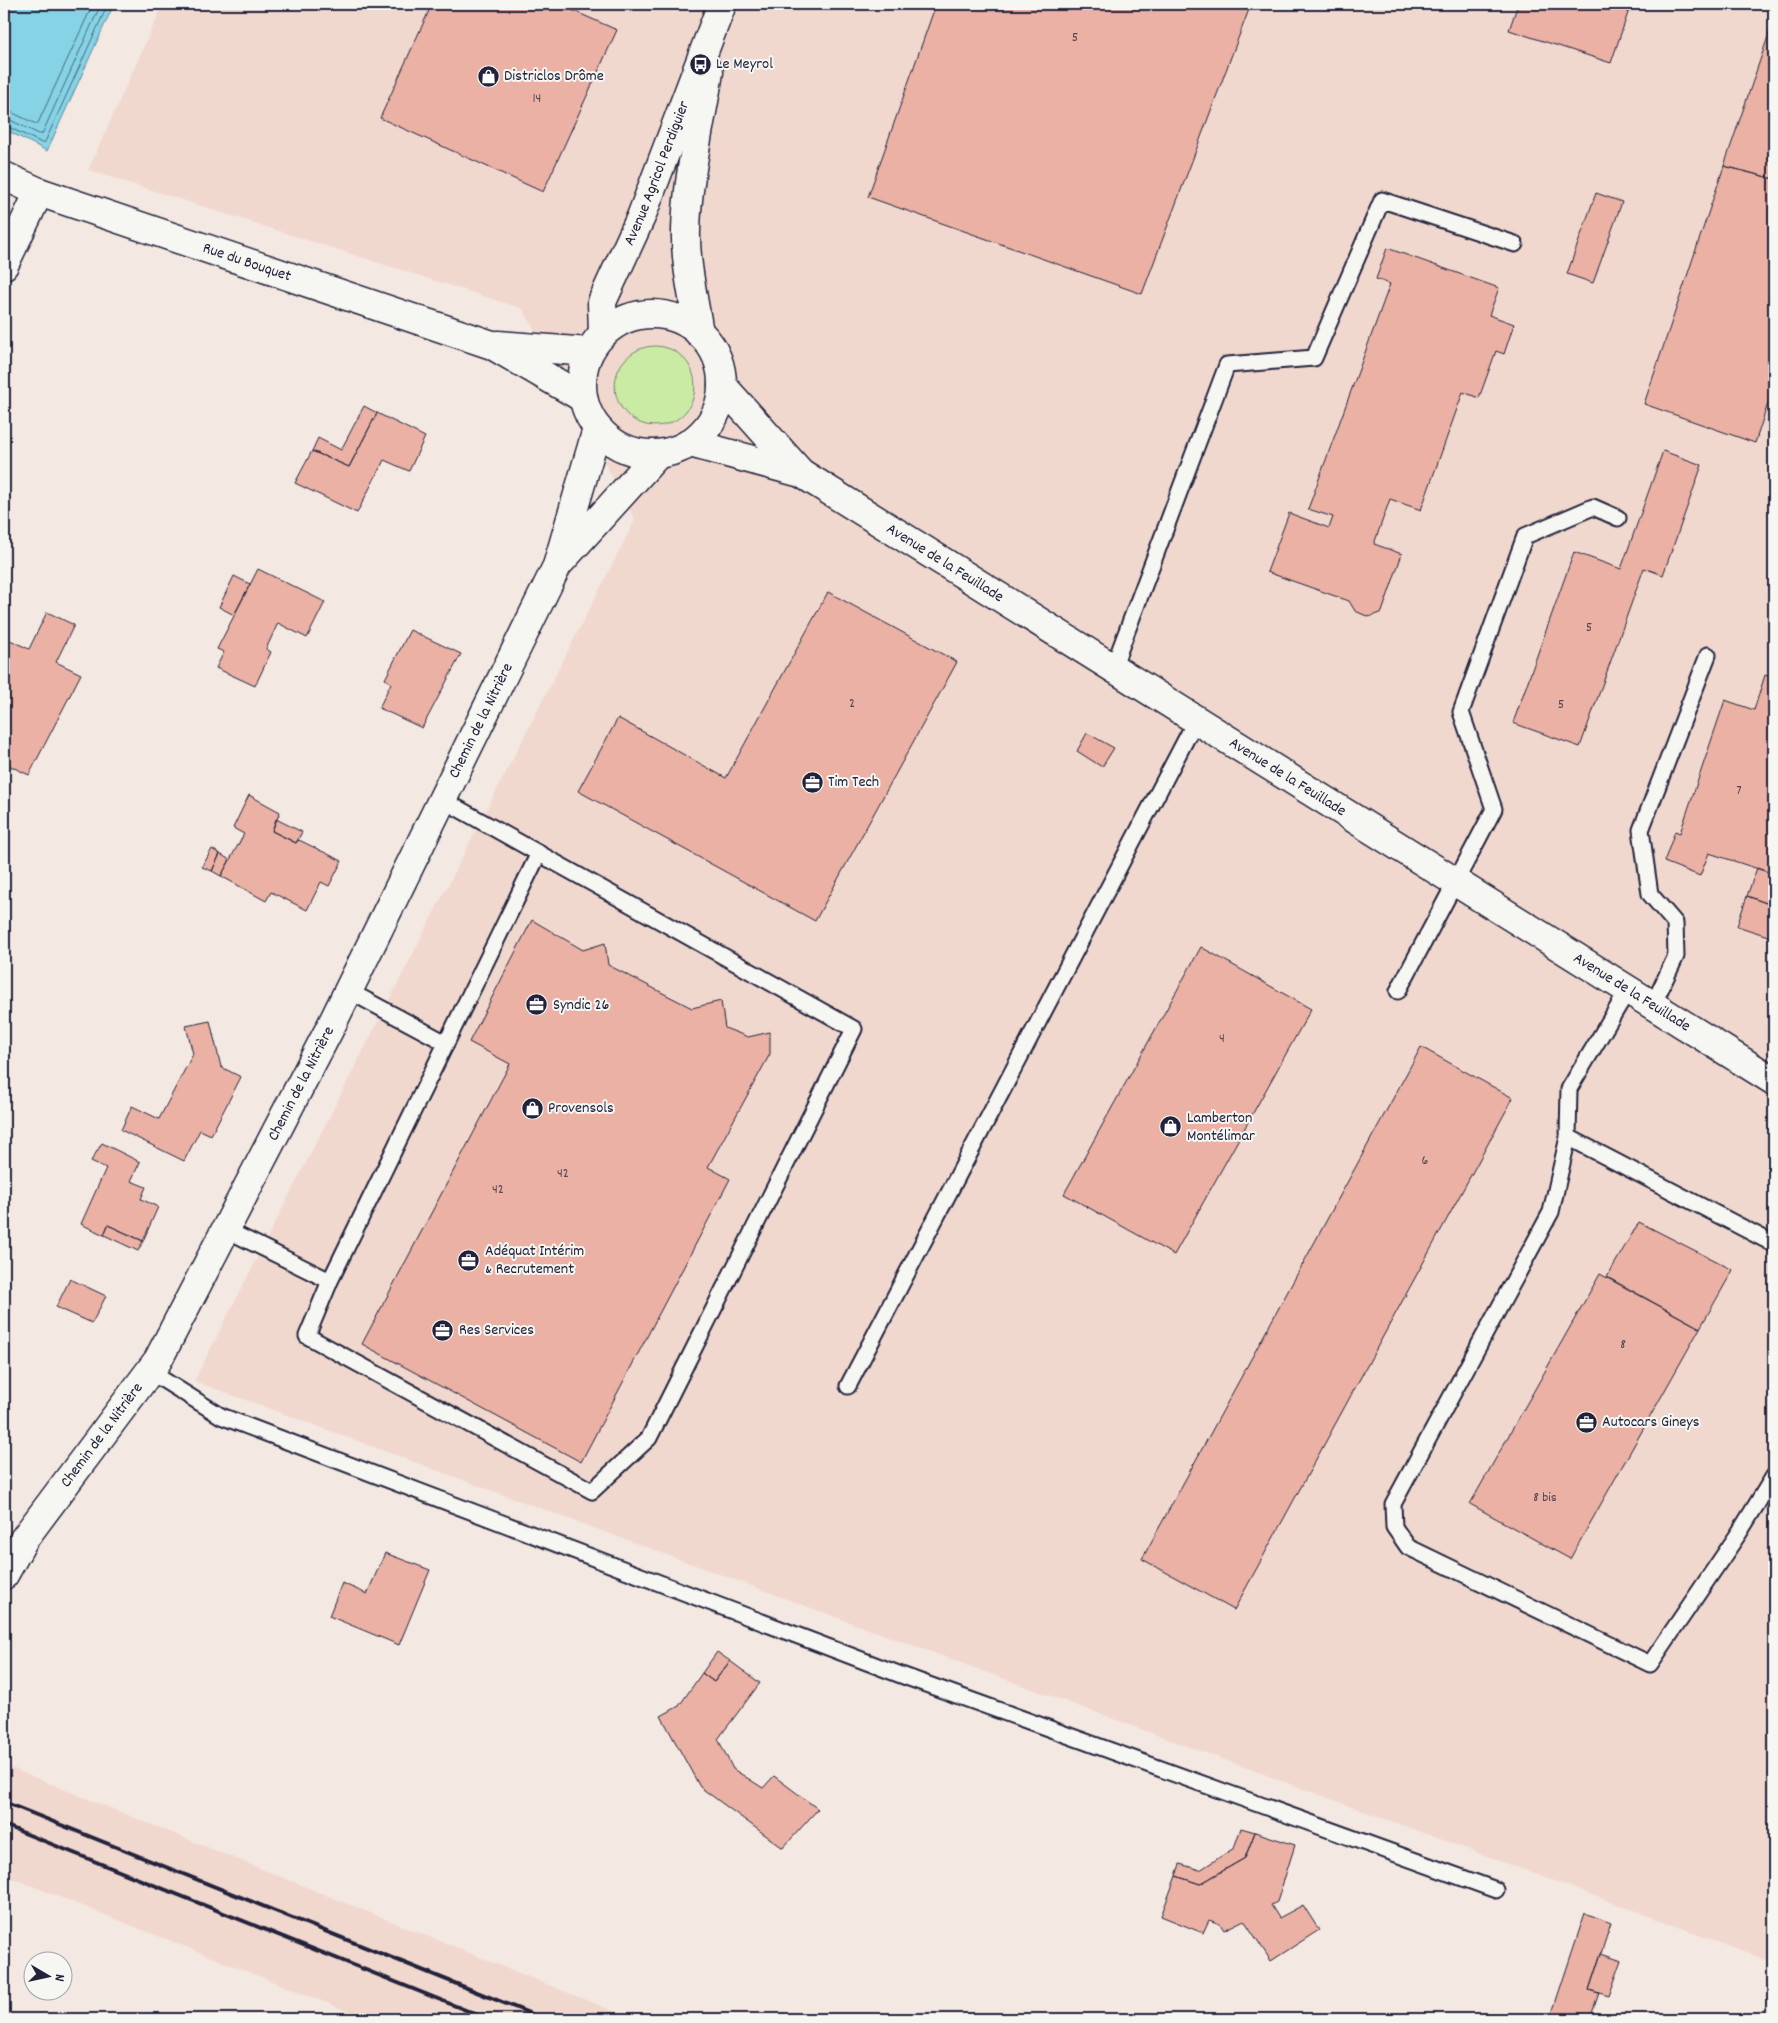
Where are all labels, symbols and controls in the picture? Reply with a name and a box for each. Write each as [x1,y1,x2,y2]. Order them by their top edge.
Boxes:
house number: 5 [1072,28,1078,48]
bus stop icon: Le Meyrol [688,52,712,76]
place label: Le Meyrol [716,53,773,76]
shop icon: Districlos Drôme [476,64,500,88]
place label: Districlos Drôme [504,65,604,88]
house number: 14 [533,89,541,109]
street label: Avenue Agricol Perdiguier [618,98,696,249]
street label: Rue du Bouquet [200,237,294,288]
street label: Avenue de la Feuillade [882,518,1008,608]
house number: 5 [1586,618,1592,638]
street label: Chemin de la Nitrière [443,659,519,782]
house number: 2 [849,694,855,714]
house number: 5 [1558,695,1564,715]
street label: Avenue de la Feuillade [1224,732,1351,822]
office icon: Tim Tech [800,770,824,794]
place label: Tim Tech [828,771,879,794]
house number: 7 [1736,781,1742,801]
street label: Avenue de la Feuillade [1569,947,1695,1038]
office icon: Syndic 26 [525,993,549,1017]
place label: Syndic 26 [553,994,609,1017]
street label: Chemin de la Nitrière [262,1022,340,1145]
house number: 4 [1219,1029,1225,1049]
shop icon: Provensols [520,1096,544,1120]
place label: Provensols [548,1097,614,1120]
place label: Lamberton Montélimar [1187,1107,1255,1148]
shop icon: Lamberton Montélimar [1159,1115,1183,1139]
house number: 6 [1422,1151,1429,1171]
house number: 42 [557,1164,569,1184]
house number: 42 [492,1180,504,1200]
place label: Adéquat Intérim & Recrutement [485,1240,584,1281]
office icon: Adéquat Intérim & Recrutement [457,1248,481,1272]
office icon: Res Services [431,1318,455,1342]
place label: Res Services [459,1319,534,1342]
house number: 8 [1620,1335,1626,1355]
street label: Chemin de la Nitrière [55,1378,149,1492]
office icon: Autocars Gineys [1574,1410,1598,1434]
place label: Autocars Gineys [1602,1411,1700,1434]
house number: 8 bis [1533,1488,1557,1508]
north arrow [22,1950,72,2000]
text: N [48,1973,69,1983]

